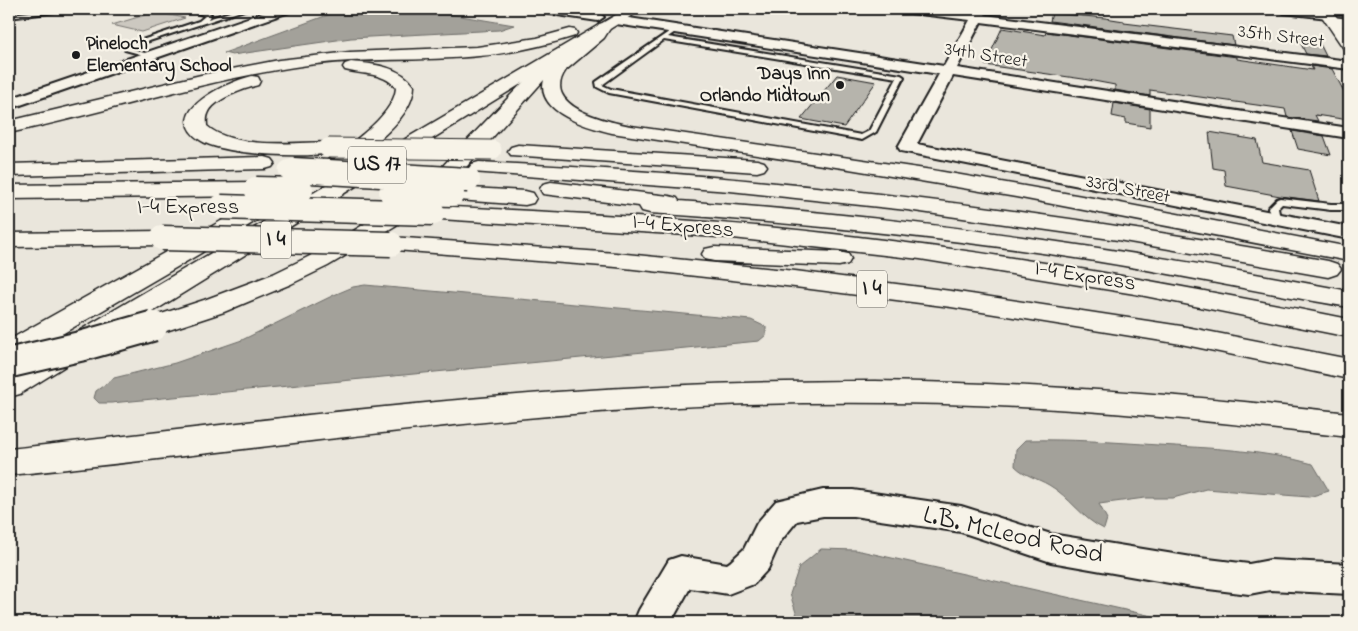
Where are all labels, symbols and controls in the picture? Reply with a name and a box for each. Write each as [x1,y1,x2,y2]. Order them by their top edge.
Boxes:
street label: 35th Street [1236,18,1326,56]
place label: Pineloch Elementary School [86,31,232,82]
street label: 34th Street [943,36,1030,76]
marker: Pineloch Elementary School [70,49,82,61]
place label: Days Inn Orlando Midtown [700,61,830,110]
marker: Days Inn Orlando Midtown [834,79,846,91]
road number: US 17 [348,146,406,184]
street label: 33rd Street [1084,169,1173,211]
street label: I-4 Express [137,192,239,224]
street label: I-4 Express [631,207,735,247]
road number: I 4 [261,222,291,258]
street label: I-4 Express [1032,253,1138,301]
road number: I 4 [857,270,887,308]
street label: L.B. McLeod Road [919,497,1107,575]

